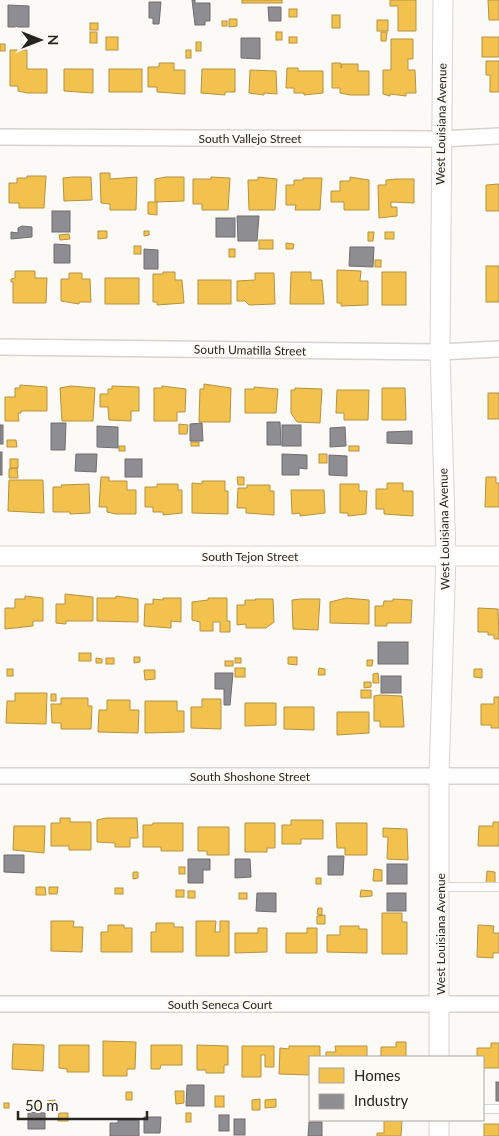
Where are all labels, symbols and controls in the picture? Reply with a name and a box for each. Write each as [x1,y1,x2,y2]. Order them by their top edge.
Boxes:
north arrow [15,15,65,65]
text: N [45,35,62,45]
street label: West Louisiana Avenue [432,63,450,185]
street label: South Vallejo Street [198,131,302,146]
street label: South Umatilla Street [194,342,307,358]
street label: West Louisiana Avenue [435,468,453,590]
street label: South Tejon Street [202,549,299,564]
street label: South Shoshone Street [190,769,311,784]
street label: West Louisiana Avenue [433,873,448,995]
street label: South Seneca Court [168,997,273,1012]
legend [309,1056,484,1121]
text: Homes [354,1066,400,1084]
scale bar [18,1088,146,1120]
text: Industry [354,1091,409,1109]
text: 50 m [25,1096,59,1114]

